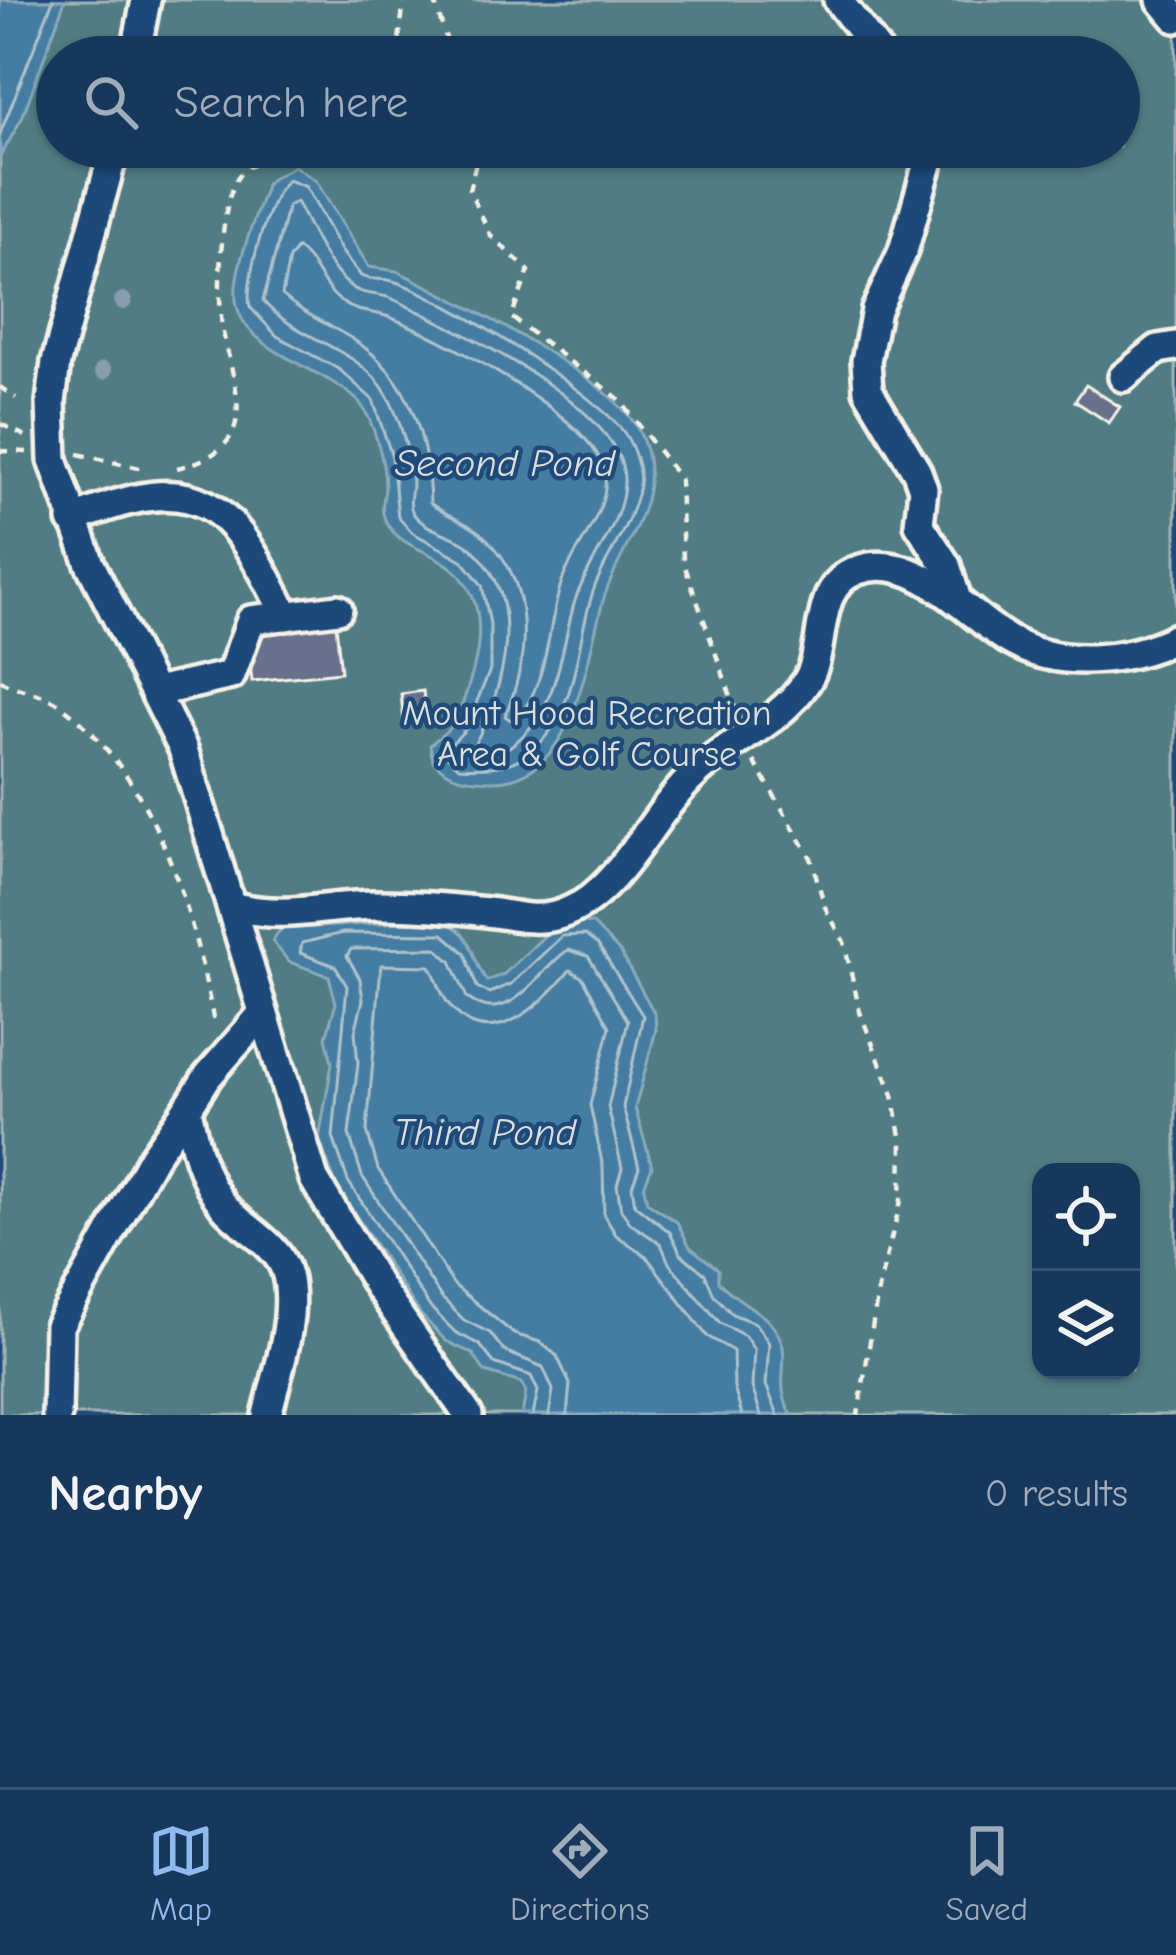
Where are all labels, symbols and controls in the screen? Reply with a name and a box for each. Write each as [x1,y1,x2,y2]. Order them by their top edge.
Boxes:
search box [36,36,1140,168]
icon: search [78,69,144,135]
text: Search here [174,76,408,128]
water label: Second Pond [395,441,617,486]
park label: Mount Hood Recreation Area & Golf Course [402,693,772,775]
water label: Third Pond [394,1110,578,1155]
map controls [1032,1163,1140,1379]
button: locate [1032,1163,1140,1271]
button: layers [1032,1271,1140,1379]
text: Nearby [48,1464,202,1523]
text: 0 results [985,1471,1128,1516]
tab: Map [148,1818,214,1928]
tab: Directions [510,1818,650,1928]
tab: Saved [946,1818,1028,1928]

